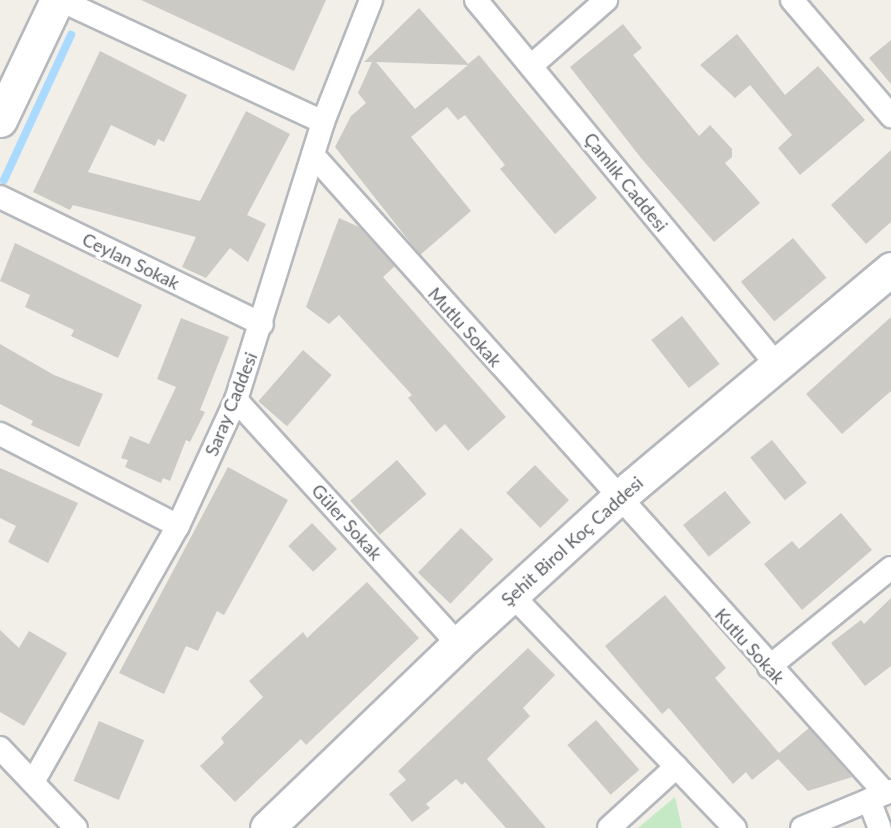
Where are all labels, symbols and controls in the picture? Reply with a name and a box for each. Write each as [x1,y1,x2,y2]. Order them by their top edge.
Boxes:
street label: Çamlık Caddesi [580,128,672,236]
street label: Ceylan Sokak [79,228,183,294]
street label: Mutlu Sokak [424,283,506,371]
street label: Saray Caddesi [200,349,262,459]
street label: Şehit Birol Koç Caddesi [497,472,647,610]
street label: Güler Sokak [307,479,387,565]
street label: Kutlu Sokak [711,604,789,688]

